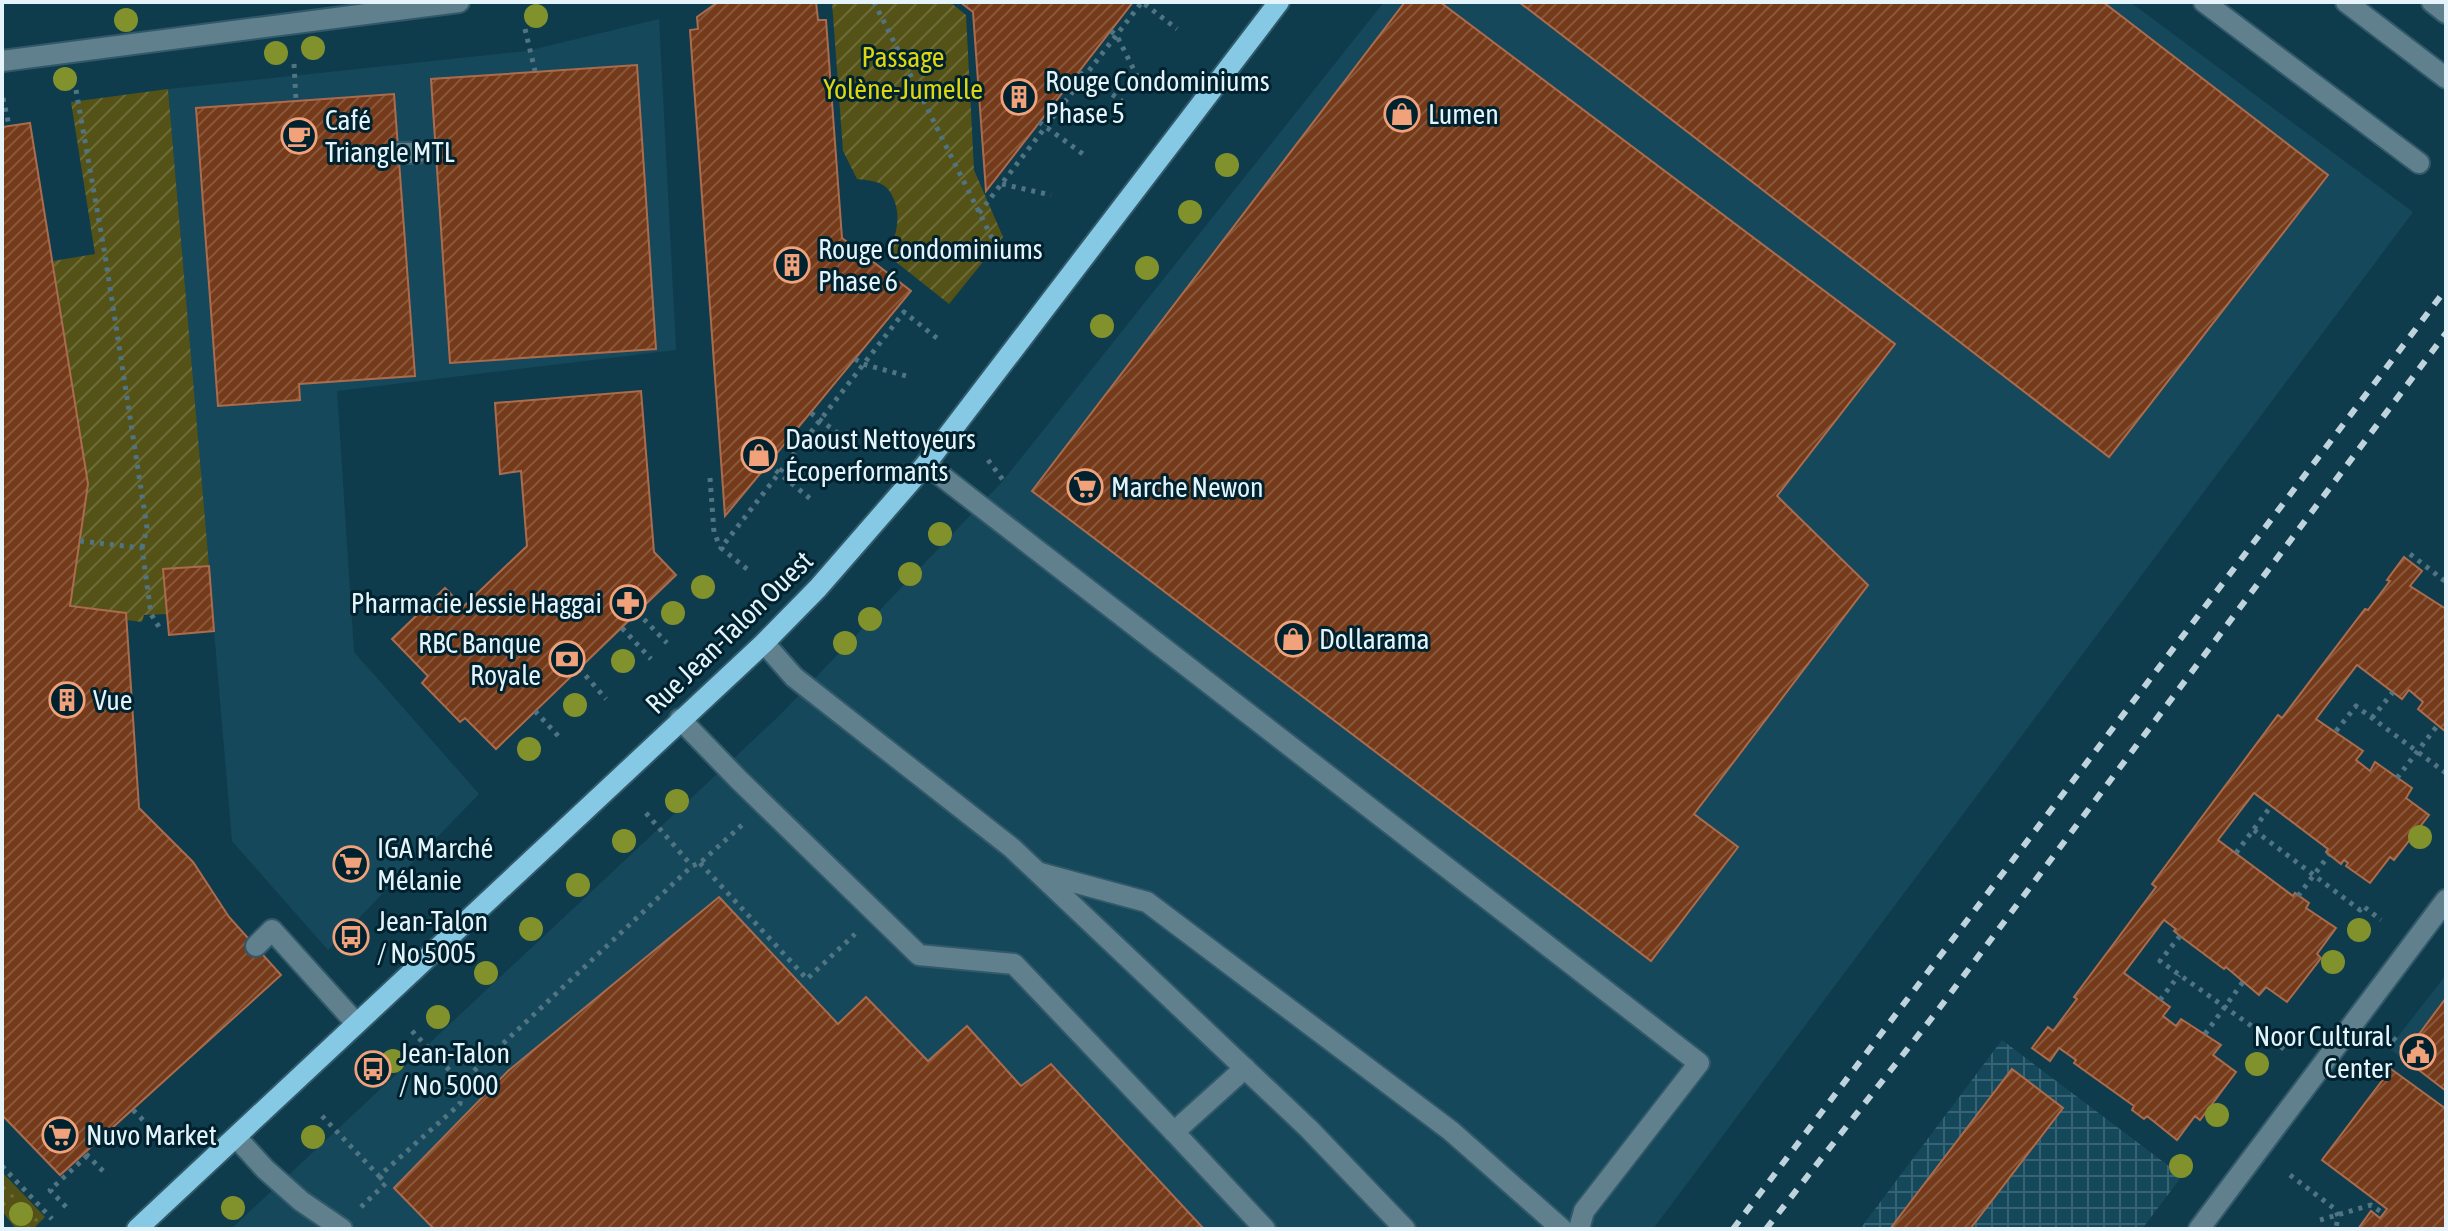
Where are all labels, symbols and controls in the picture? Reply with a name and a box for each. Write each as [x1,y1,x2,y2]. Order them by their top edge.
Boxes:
park label: Passage Yolène-Jumelle [823,41,983,105]
place label: Rouge Condominiums Phase 5 [1045,65,1270,129]
building icon: Rouge Condominiums Phase 5 [1000,78,1038,116]
shop icon: Lumen [1383,95,1421,133]
place label: Lumen [1428,98,1499,130]
place label: Café Triangle MTL [325,104,455,168]
cafe icon: Café Triangle MTL [280,117,318,155]
place label: Rouge Condominiums Phase 6 [818,233,1043,297]
building icon: Rouge Condominiums Phase 6 [773,246,811,284]
place label: Daoust Nettoyeurs Écoperformants [785,423,976,487]
shop icon: Daoust Nettoyeurs Écoperformants [740,436,778,474]
supermarket icon: Marche Newon [1066,468,1104,506]
place label: Marche Newon [1111,471,1264,503]
street label: Rue Jean-Talon Ouest [639,544,819,720]
pharmacy icon: Pharmacie Jessie Haggai [609,584,647,622]
place label: Pharmacie Jessie Haggai [351,587,602,619]
shop icon: Dollarama [1274,620,1312,658]
place label: Dollarama [1319,623,1430,655]
place label: RBC Banque Royale [418,627,541,691]
bank icon: RBC Banque Royale [548,640,586,678]
building icon: Vue [48,681,86,719]
place label: Vue [93,684,133,716]
place label: IGA Marché Mélanie [377,832,493,896]
supermarket icon: IGA Marché Mélanie [332,845,370,883]
place label: Jean-Talon / No 5005 [377,905,488,969]
bus stop icon: Jean-Talon / No 5005 [332,918,370,956]
place label: Noor Cultural Center [2254,1020,2393,1084]
public building icon: Noor Cultural Center [2399,1033,2437,1071]
place label: Jean-Talon / No 5000 [399,1037,510,1101]
bus stop icon: Jean-Talon / No 5000 [354,1050,392,1088]
supermarket icon: Nuvo Market [41,1116,79,1154]
place label: Nuvo Market [86,1119,217,1151]

